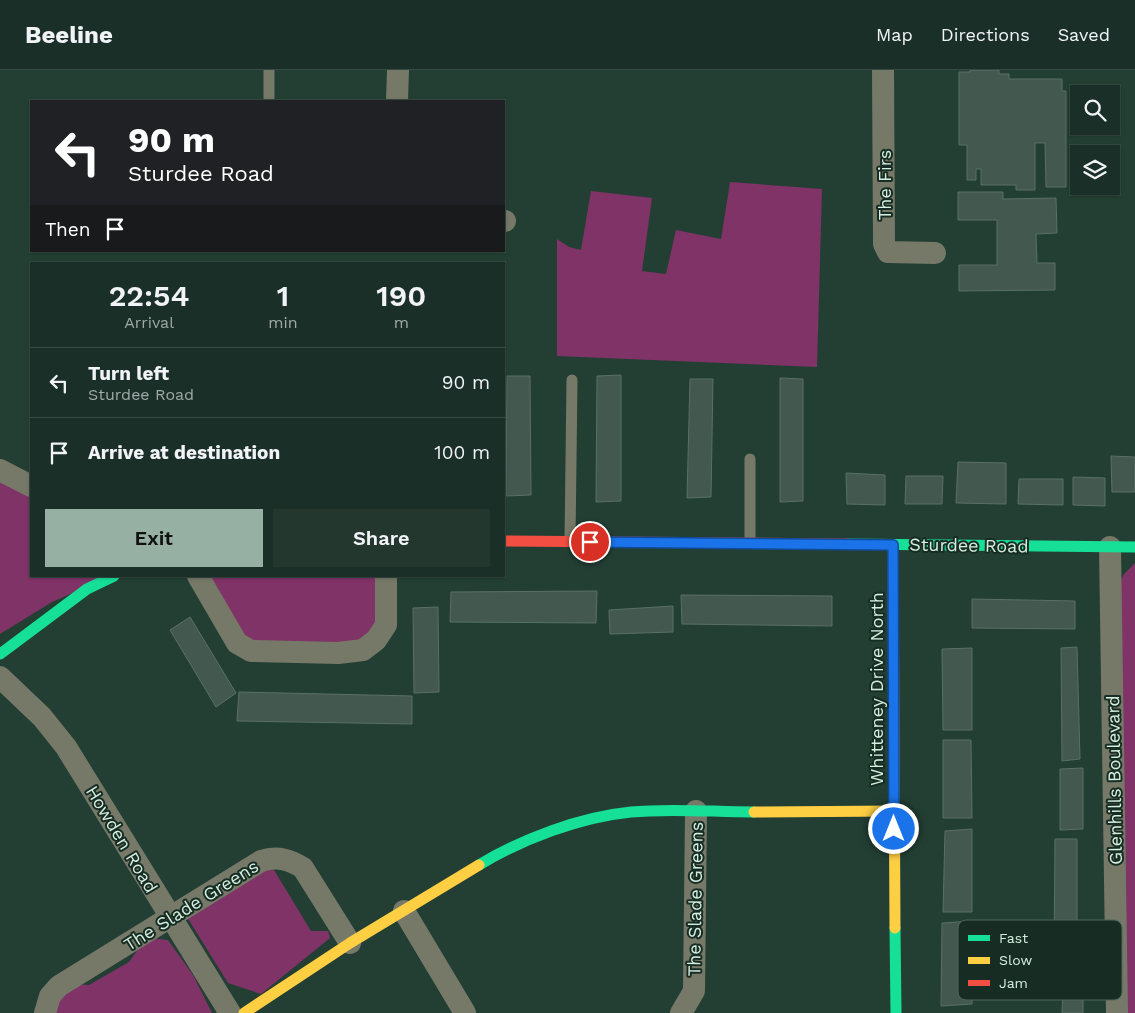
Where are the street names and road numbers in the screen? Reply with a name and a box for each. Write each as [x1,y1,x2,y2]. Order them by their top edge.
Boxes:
street label: The Firs [874,150,895,220]
street label: Sturdee Road [909,533,1029,557]
street label: Whitteney Drive North [866,592,887,786]
street label: Glenhills Boulevard [1102,695,1126,865]
street label: Howden Road [82,782,162,896]
street label: The Slade Greens [683,821,707,977]
street label: The Slade Greens [120,855,262,955]

